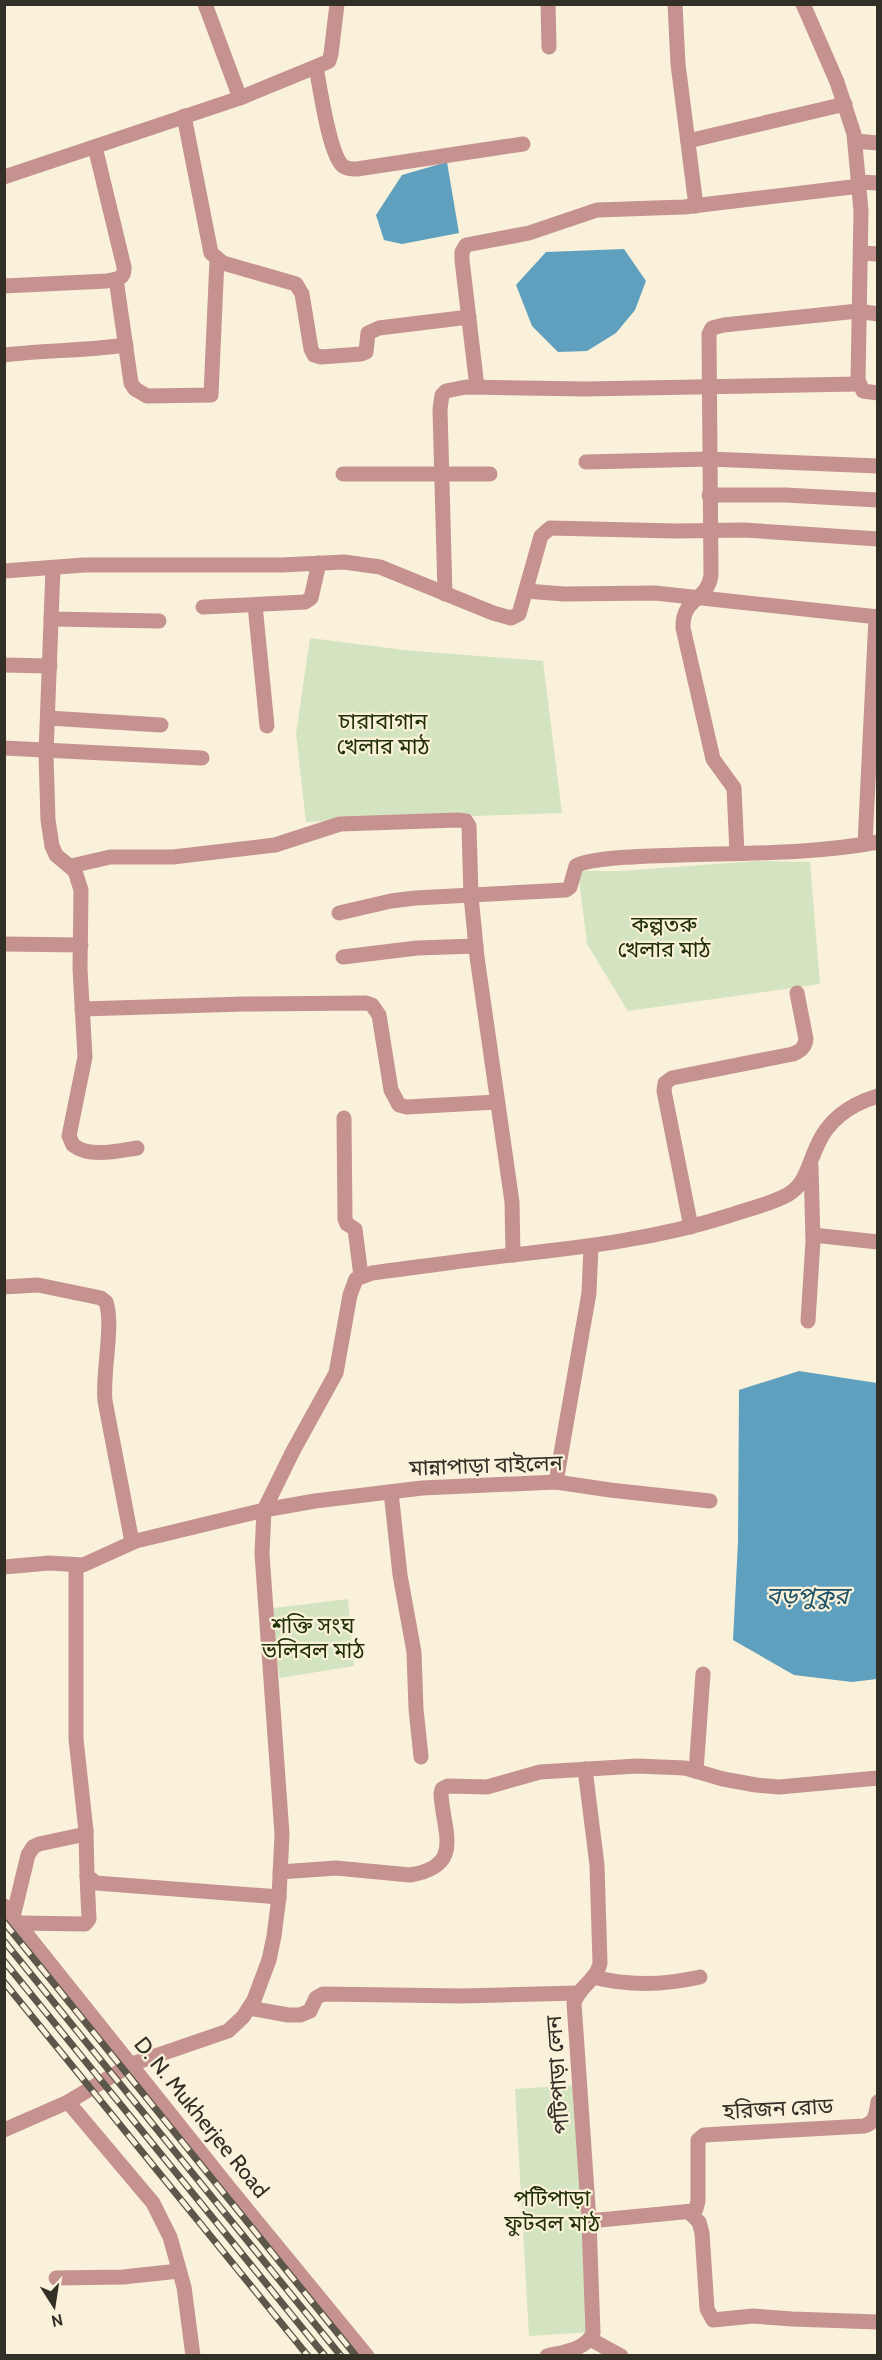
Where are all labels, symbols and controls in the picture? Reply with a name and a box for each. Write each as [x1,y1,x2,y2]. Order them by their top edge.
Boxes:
park label: চারাবাগান খেলার মাঠ [337,708,431,760]
park label: কল্পতরু খেলার মাঠ [618,911,712,963]
street label: মান্নাপাড়া বাইলেন [408,1449,564,1482]
water label: বড়পুকুর [766,1581,853,1610]
park label: শক্তি সংঘ ভলিবল মাঠ [261,1612,365,1664]
street label: পটিপাড়া লেন [540,2014,575,2135]
street label: D. N. Mukherjee Road [128,2031,275,2203]
street label: হরিজন রোড [721,2092,834,2125]
park label: পটিপাড়া ফুটবল মাঠ [503,2185,601,2237]
north arrow [24,2276,84,2336]
text: N [50,2310,65,2331]

